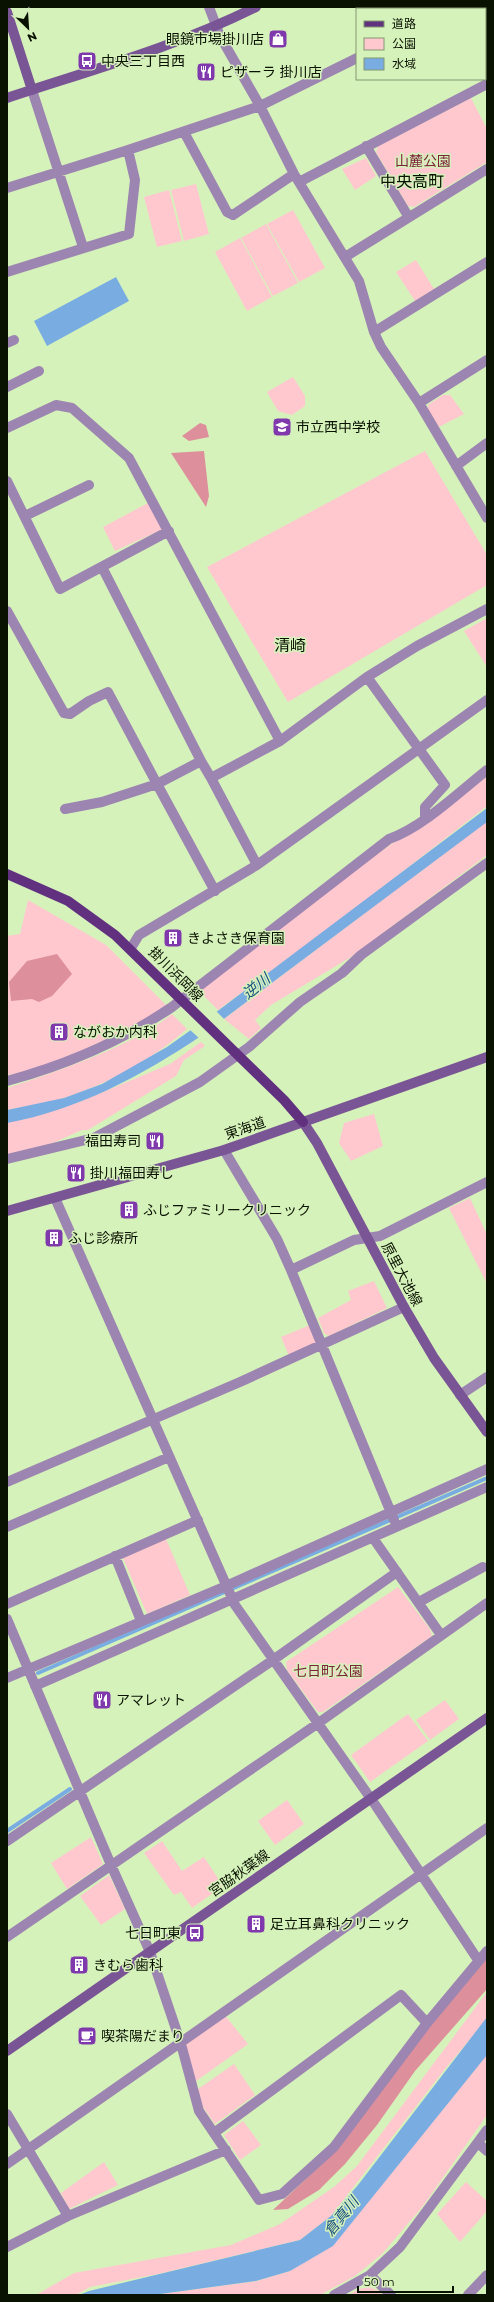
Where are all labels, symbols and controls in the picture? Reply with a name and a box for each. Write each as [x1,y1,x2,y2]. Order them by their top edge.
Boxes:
north arrow [8,8,48,48]
legend [356,8,486,80]
text: 道路 [392,16,416,31]
shop icon: 眼鏡市場掛川店 [267,28,289,50]
text: N [25,29,39,45]
place label: 眼鏡市場掛川店 [166,30,264,48]
text: 公園 [392,36,416,51]
bus stop icon: 中央三丁目西 [76,50,98,72]
place label: 中央三丁目西 [101,52,185,70]
text: 水域 [392,56,416,71]
restaurant icon: ピザーラ 掛川店 [195,61,217,83]
place label: ピザーラ 掛川店 [220,63,322,81]
park label: 山麓公園 [395,152,451,170]
district label: 中央高町 [380,172,444,191]
school or university icon: 市立西中学校 [271,416,293,438]
place label: 市立西中学校 [296,418,380,436]
district label: 清崎 [274,636,306,655]
building icon: きよさき保育園 [162,927,184,949]
place label: きよさき保育園 [187,929,285,947]
street label: 掛川浜岡線 [145,943,207,1005]
water label: 逆川 [238,968,275,1003]
building icon: ながおか内科 [48,1021,70,1043]
place label: ながおか内科 [73,1023,157,1041]
street label: 東海道 [222,1113,268,1143]
restaurant icon: 福田寿司 [144,1130,166,1152]
place label: 福田寿司 [85,1132,141,1150]
restaurant icon: 掛川福田寿し [65,1162,87,1184]
place label: 掛川福田寿し [90,1164,174,1182]
building icon: ふじファミリークリニック [118,1199,140,1221]
place label: ふじファミリークリニック [143,1201,311,1219]
building icon: ふじ診療所 [43,1227,65,1249]
place label: ふじ診療所 [68,1229,138,1247]
street label: 原里大池線 [378,1239,426,1309]
park label: 七日町公園 [293,1662,363,1680]
restaurant icon: アマレット [91,1689,113,1711]
place label: アマレット [116,1691,186,1709]
street label: 宮脇秋葉線 [205,1846,273,1900]
building icon: 足立耳鼻科クリニック [245,1913,267,1935]
place label: 足立耳鼻科クリニック [270,1915,410,1933]
bus stop icon: 七日町東 [184,1922,206,1944]
place label: 七日町東 [125,1924,181,1942]
building icon: きむら歯科 [68,1954,90,1976]
place label: きむら歯科 [93,1956,163,1974]
cafe icon: 喫茶陽だまり [76,2025,98,2047]
place label: 喫茶陽だまり [101,2027,185,2045]
water label: 倉真川 [319,2191,364,2239]
scale bar [358,2268,453,2294]
text: 50 m [364,2274,395,2289]

